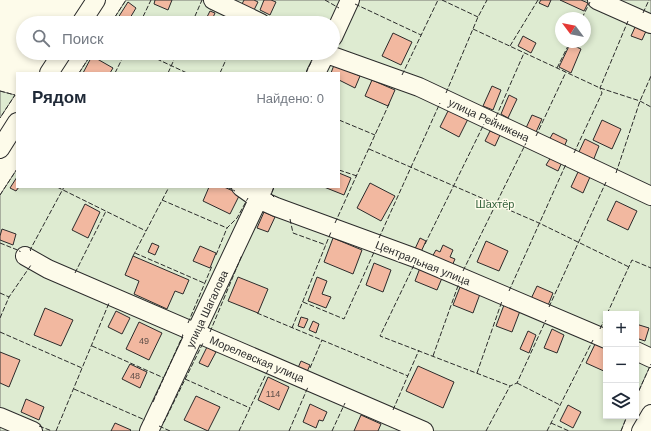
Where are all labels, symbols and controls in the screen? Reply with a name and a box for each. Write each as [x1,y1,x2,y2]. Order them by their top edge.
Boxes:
north arrow [555,12,591,48]
search box [16,16,340,60]
icon: search [30,27,52,49]
text: Поиск [62,30,104,47]
text: Рядом [32,88,87,107]
text: Найдено: 0 [256,91,324,106]
street label: улица Рейникена [447,96,532,144]
park label: Шахтёр [476,198,514,210]
street label: Центральная улица [374,238,473,288]
street label: улица Шагалова [184,268,231,350]
map controls [603,311,639,419]
button: + [603,311,639,347]
street label: Морелевская улица [208,334,307,385]
house number: 49 [139,336,149,346]
button: − [603,347,639,383]
house number: 48 [130,371,140,381]
button: layers [603,383,639,419]
house number: 114 [266,389,280,399]

